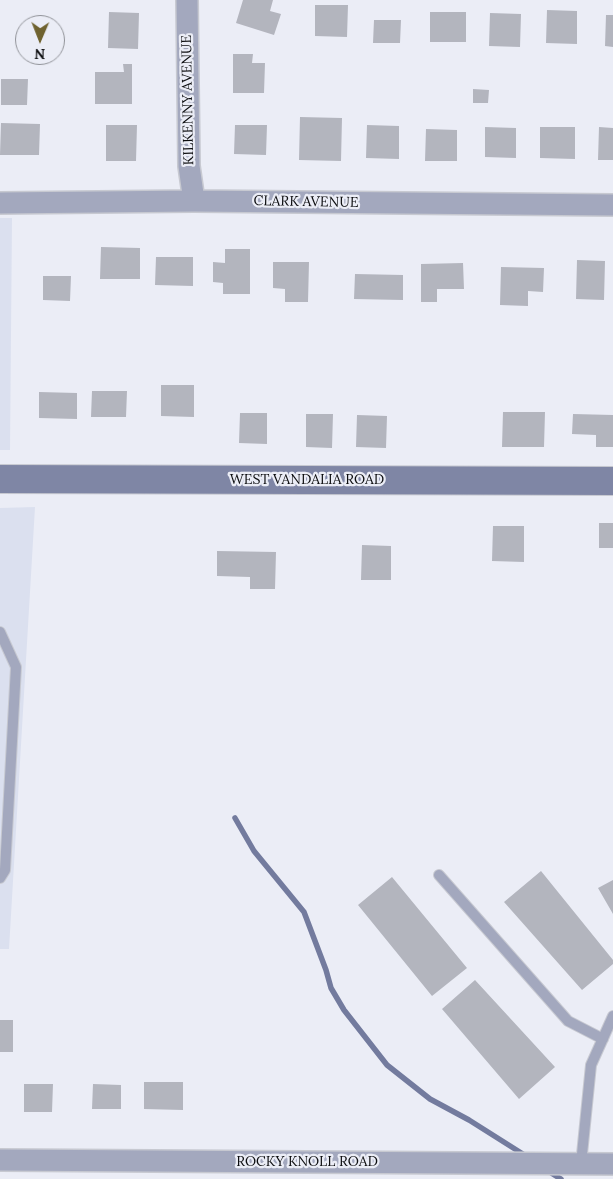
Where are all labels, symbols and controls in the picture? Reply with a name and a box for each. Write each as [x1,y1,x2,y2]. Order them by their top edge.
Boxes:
north arrow [15,15,65,65]
street label: KILKENNY AVENUE [178,35,198,165]
text: N [34,45,45,63]
street label: CLARK AVENUE [253,193,359,211]
street label: WEST VANDALIA ROAD [230,472,384,488]
street label: ROCKY KNOLL ROAD [236,1154,378,1170]

